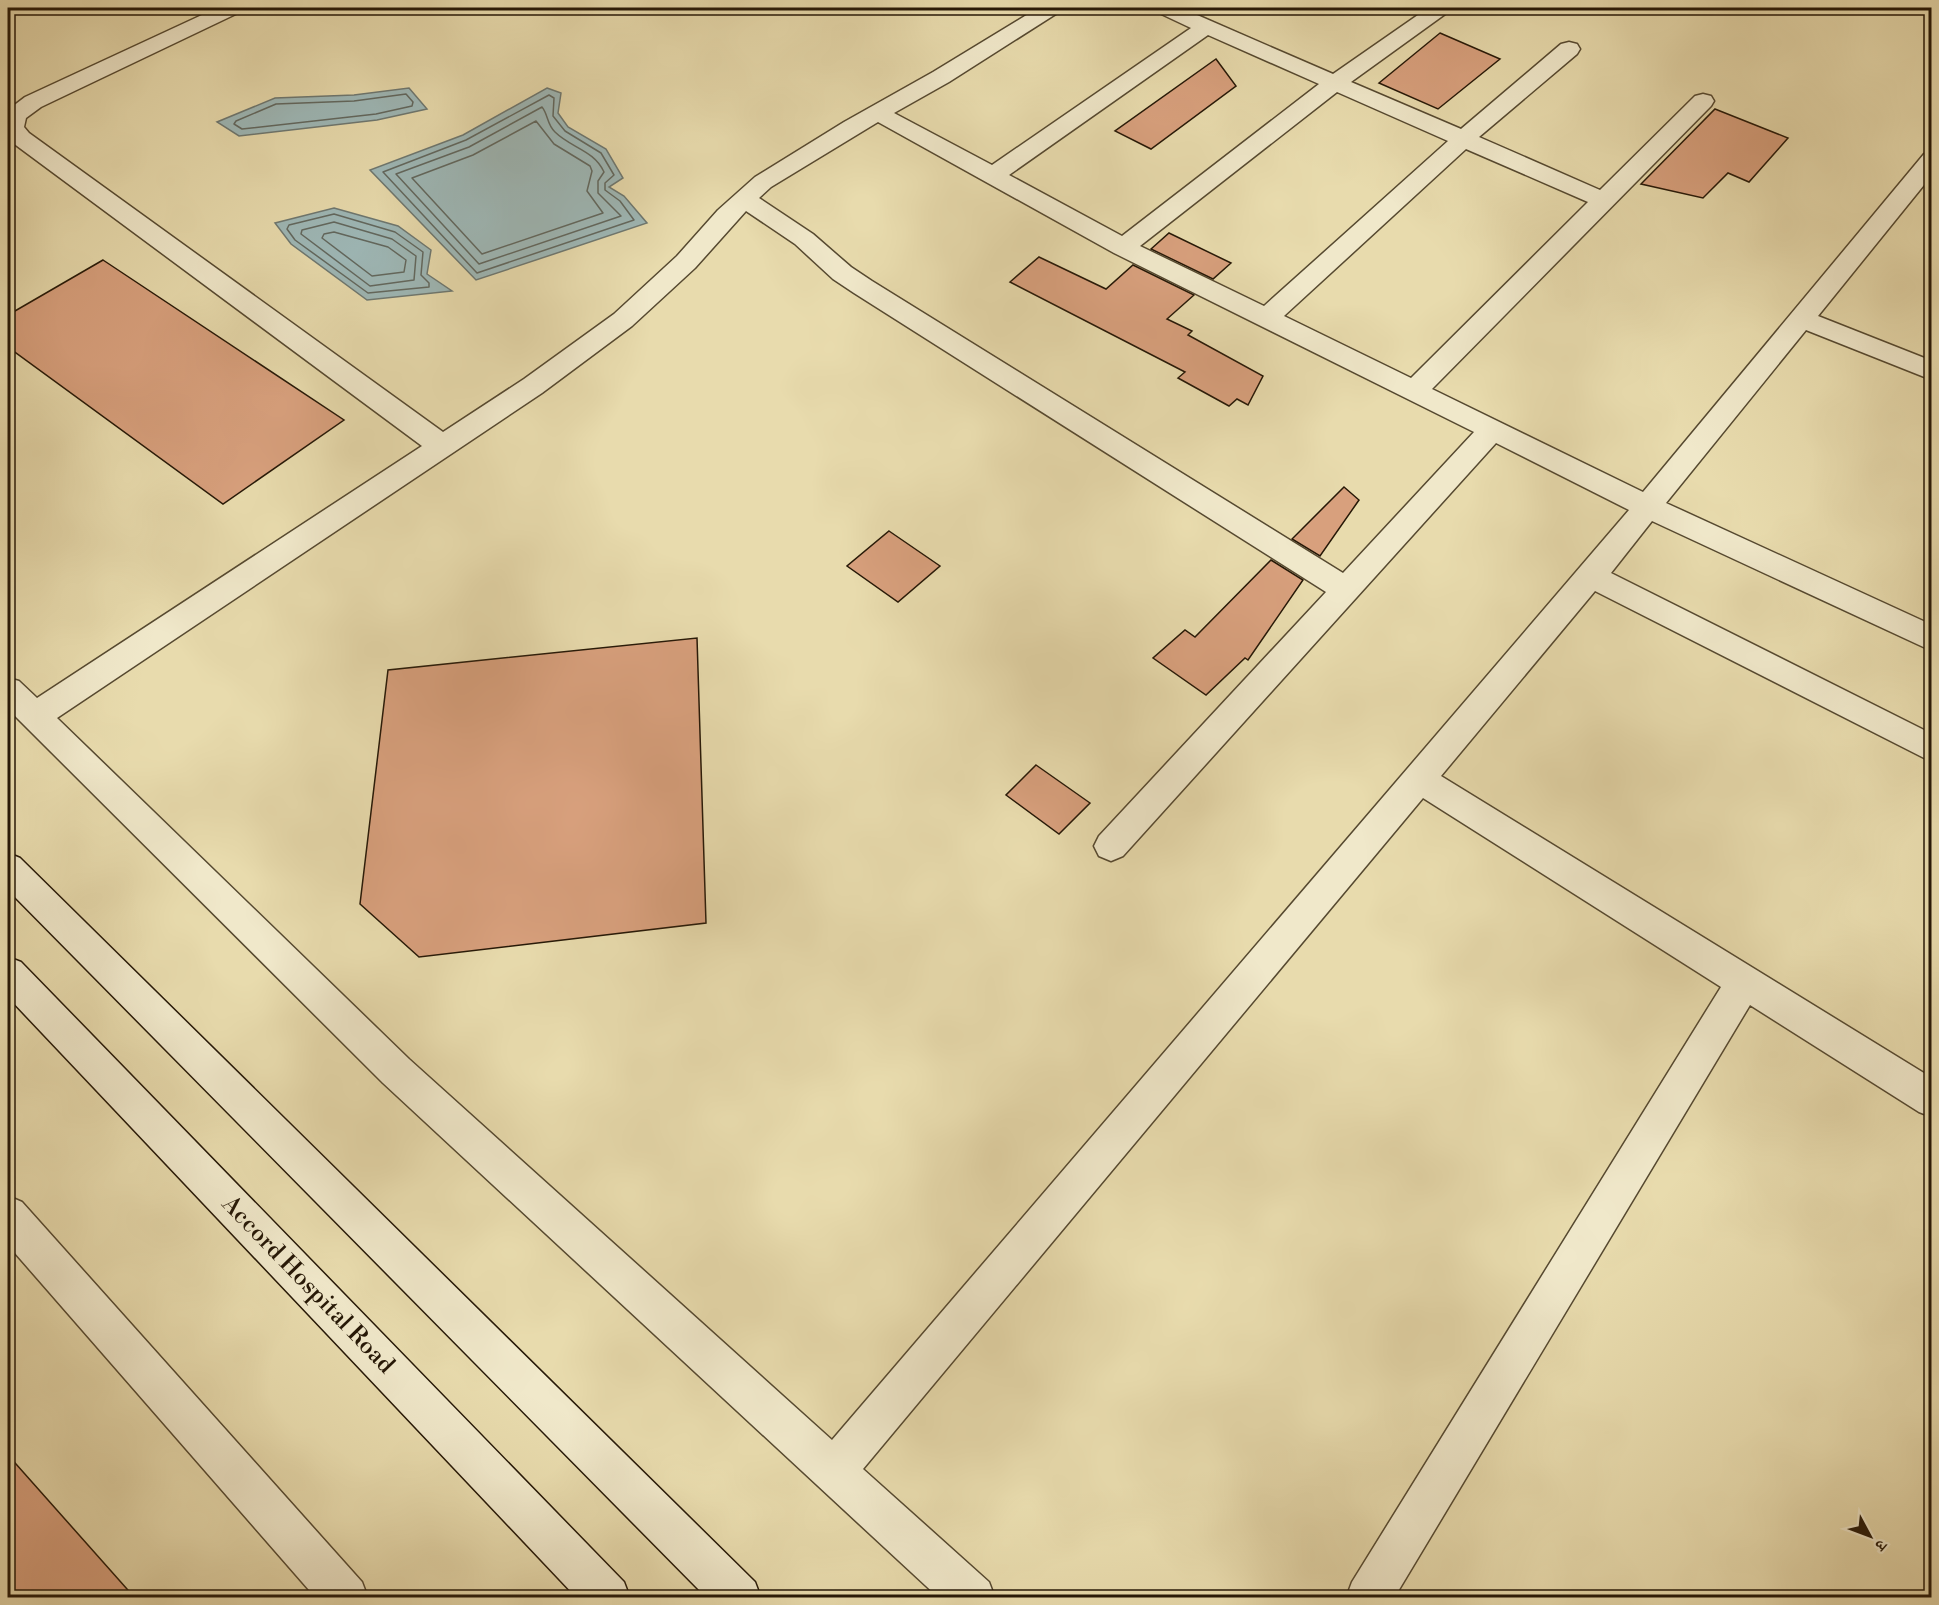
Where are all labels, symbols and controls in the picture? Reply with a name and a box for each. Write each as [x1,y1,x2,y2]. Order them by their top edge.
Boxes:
street label: Accord Hospital Road [215,1189,401,1380]
north arrow [1840,1506,1900,1566]
text: उ [1869,1535,1891,1556]

